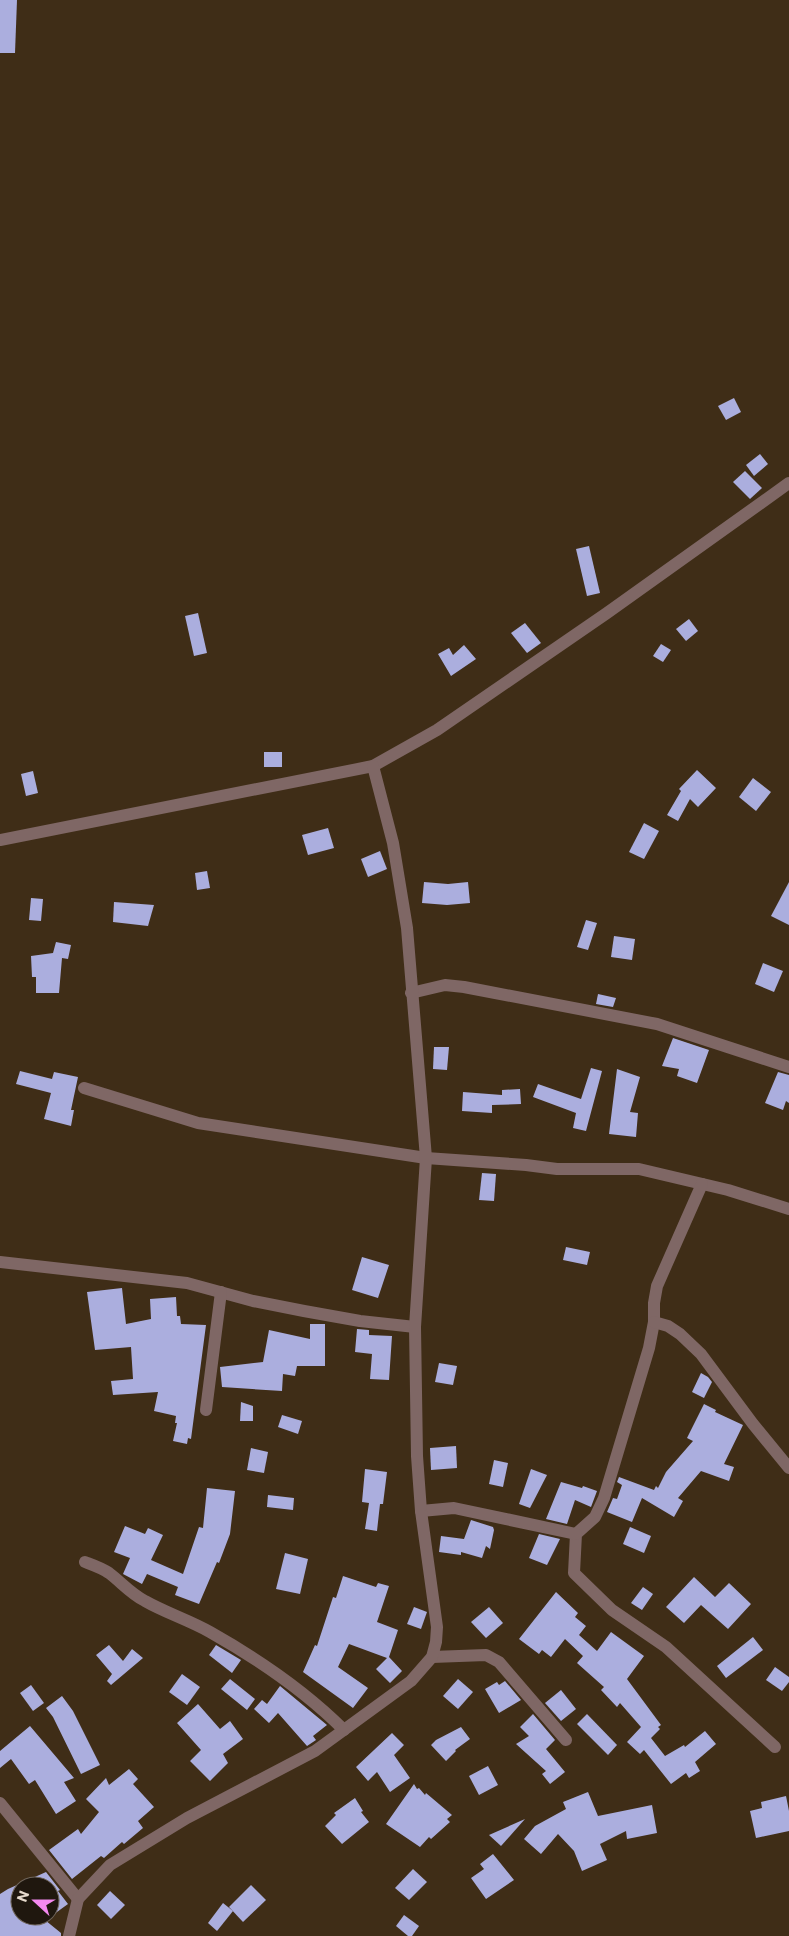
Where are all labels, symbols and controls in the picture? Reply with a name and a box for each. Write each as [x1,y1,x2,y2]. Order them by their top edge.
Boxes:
north arrow [10,1876,60,1926]
text: N [13,1888,32,1904]

